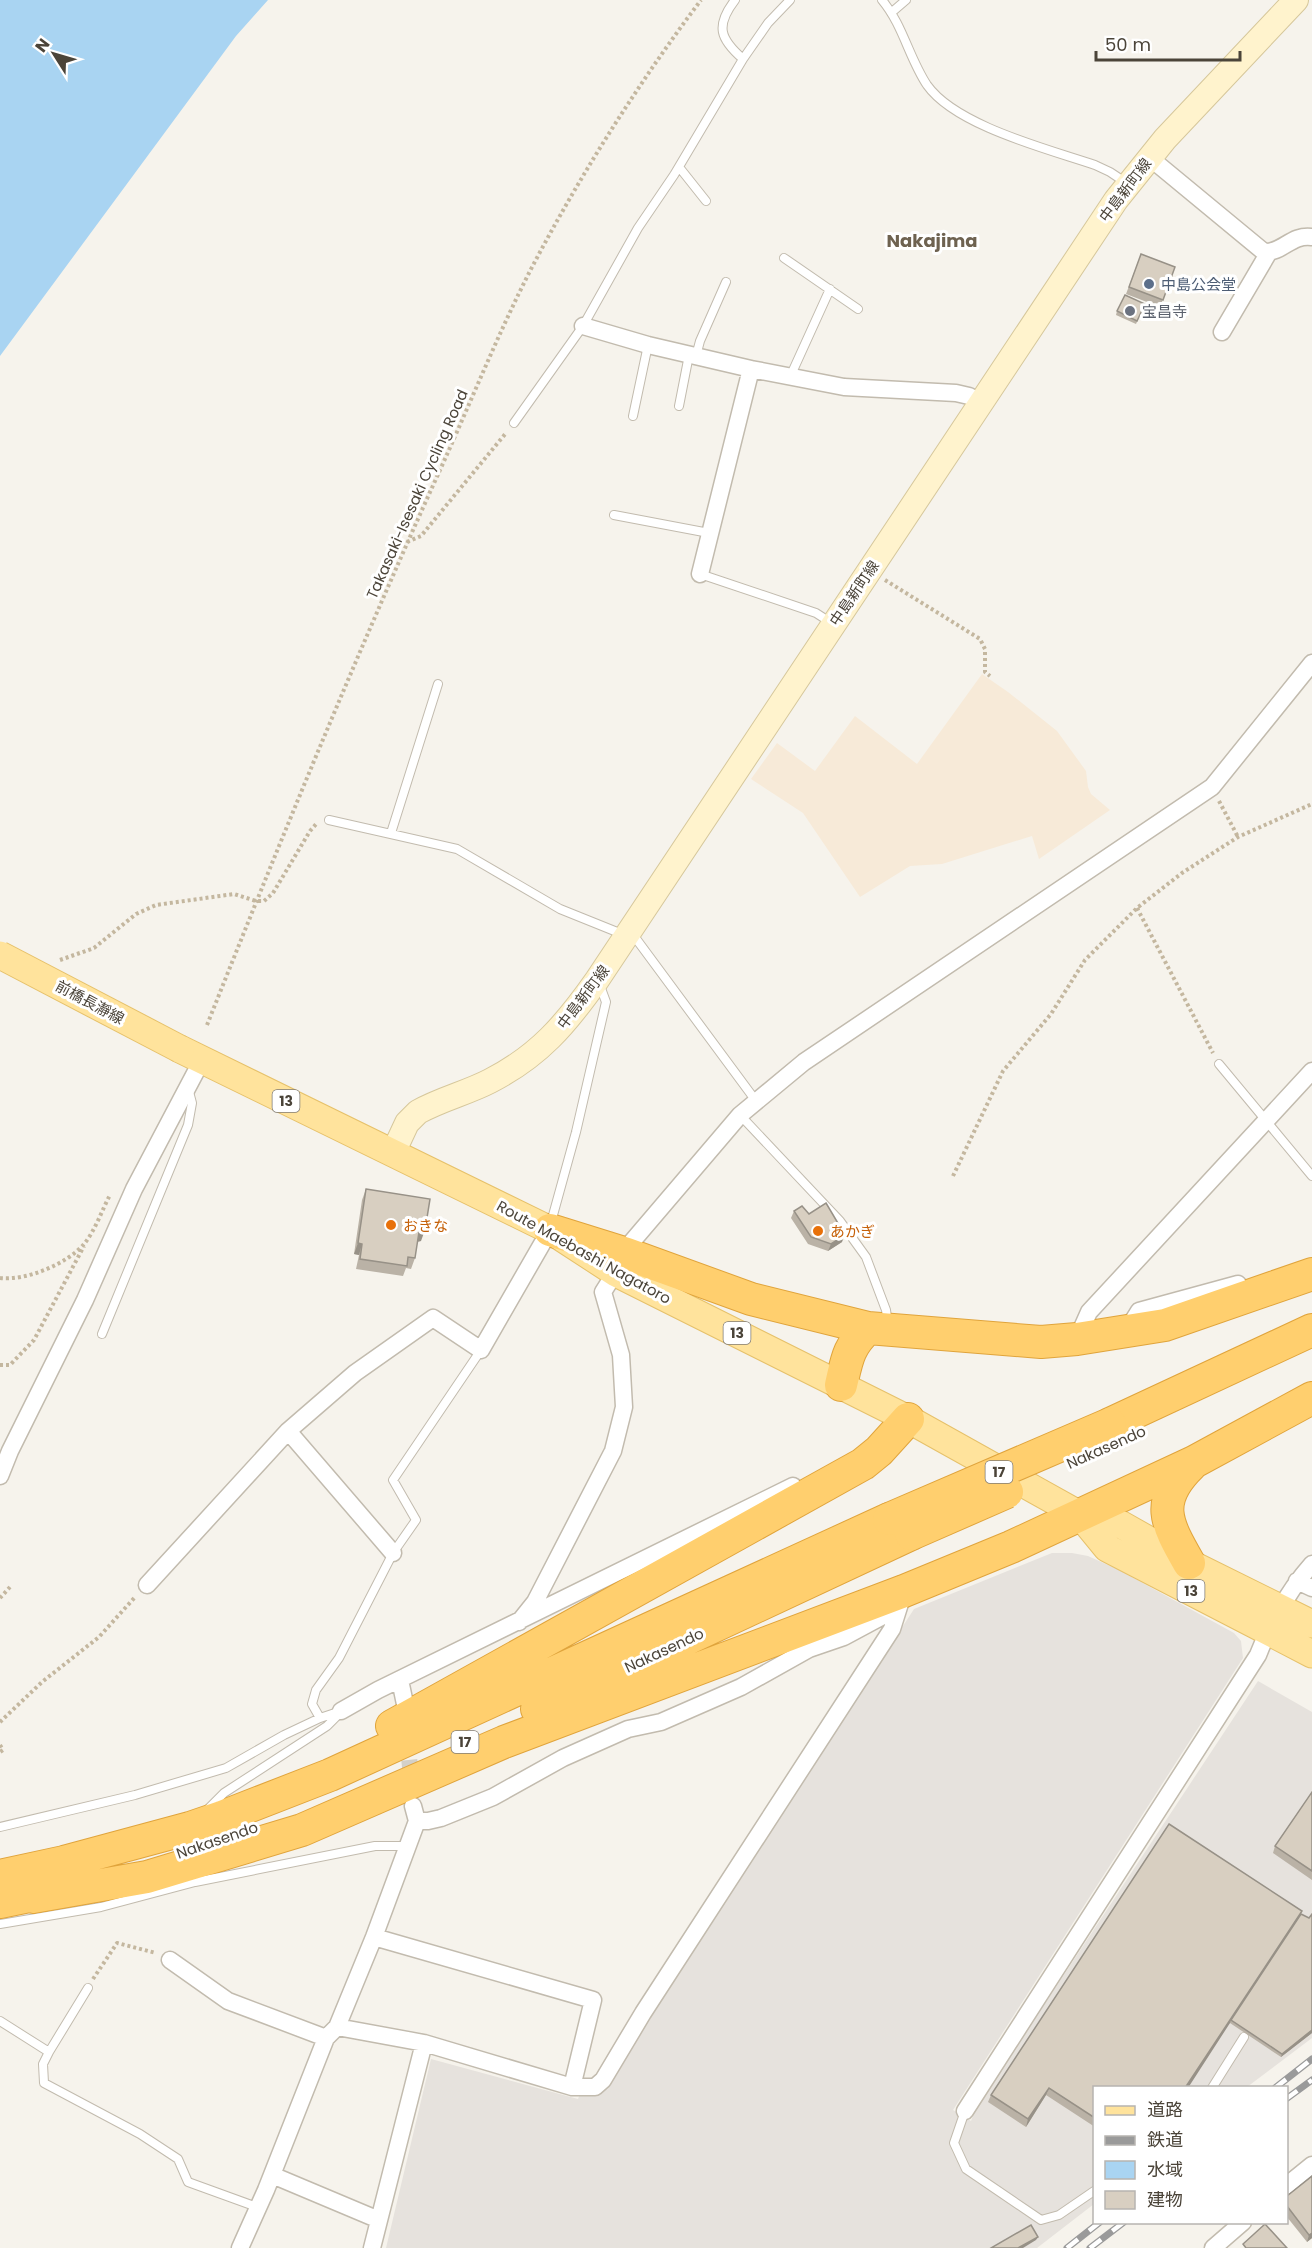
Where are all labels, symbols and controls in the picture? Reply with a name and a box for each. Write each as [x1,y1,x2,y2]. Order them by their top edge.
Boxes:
north arrow [24,24,84,84]
scale bar [1096,24,1240,62]
text: 50 m [1105,32,1151,57]
text: N [30,34,55,57]
street label: 中島新町線 [1094,154,1156,226]
district label: Nakajima [887,228,978,253]
place label: 中島公会堂 [1161,274,1236,295]
marker: 中島公会堂 [1142,277,1156,291]
place label: 宝昌寺 [1142,301,1187,322]
marker: 宝昌寺 [1123,304,1137,318]
street label: Takasaki-Isesaki Cycling Road [361,386,473,602]
street label: 中島新町線 [824,556,884,630]
street label: 中島新町線 [552,961,614,1033]
street label: 前橋長瀞線 [52,975,128,1029]
road number: 13 [272,1090,300,1112]
street label: Route Maebashi Nagatoro [493,1195,675,1309]
place label: おきな [403,1215,448,1236]
marker: おきな [384,1218,398,1232]
place label: あかぎ [830,1221,875,1242]
marker: あかぎ [811,1224,825,1238]
road number: 13 [724,1322,750,1344]
street label: Nakasendo [1063,1420,1149,1474]
road number: 17 [986,1461,1012,1483]
road number: 13 [1178,1580,1204,1602]
street label: Nakasendo [621,1623,707,1677]
road number: 17 [452,1731,478,1753]
street label: Nakasendo [173,1816,261,1864]
legend [1093,2086,1288,2224]
text: 道路 [1147,2097,1183,2122]
text: 鉄道 [1147,2127,1183,2152]
text: 水域 [1147,2157,1183,2182]
text: 建物 [1147,2187,1183,2212]

